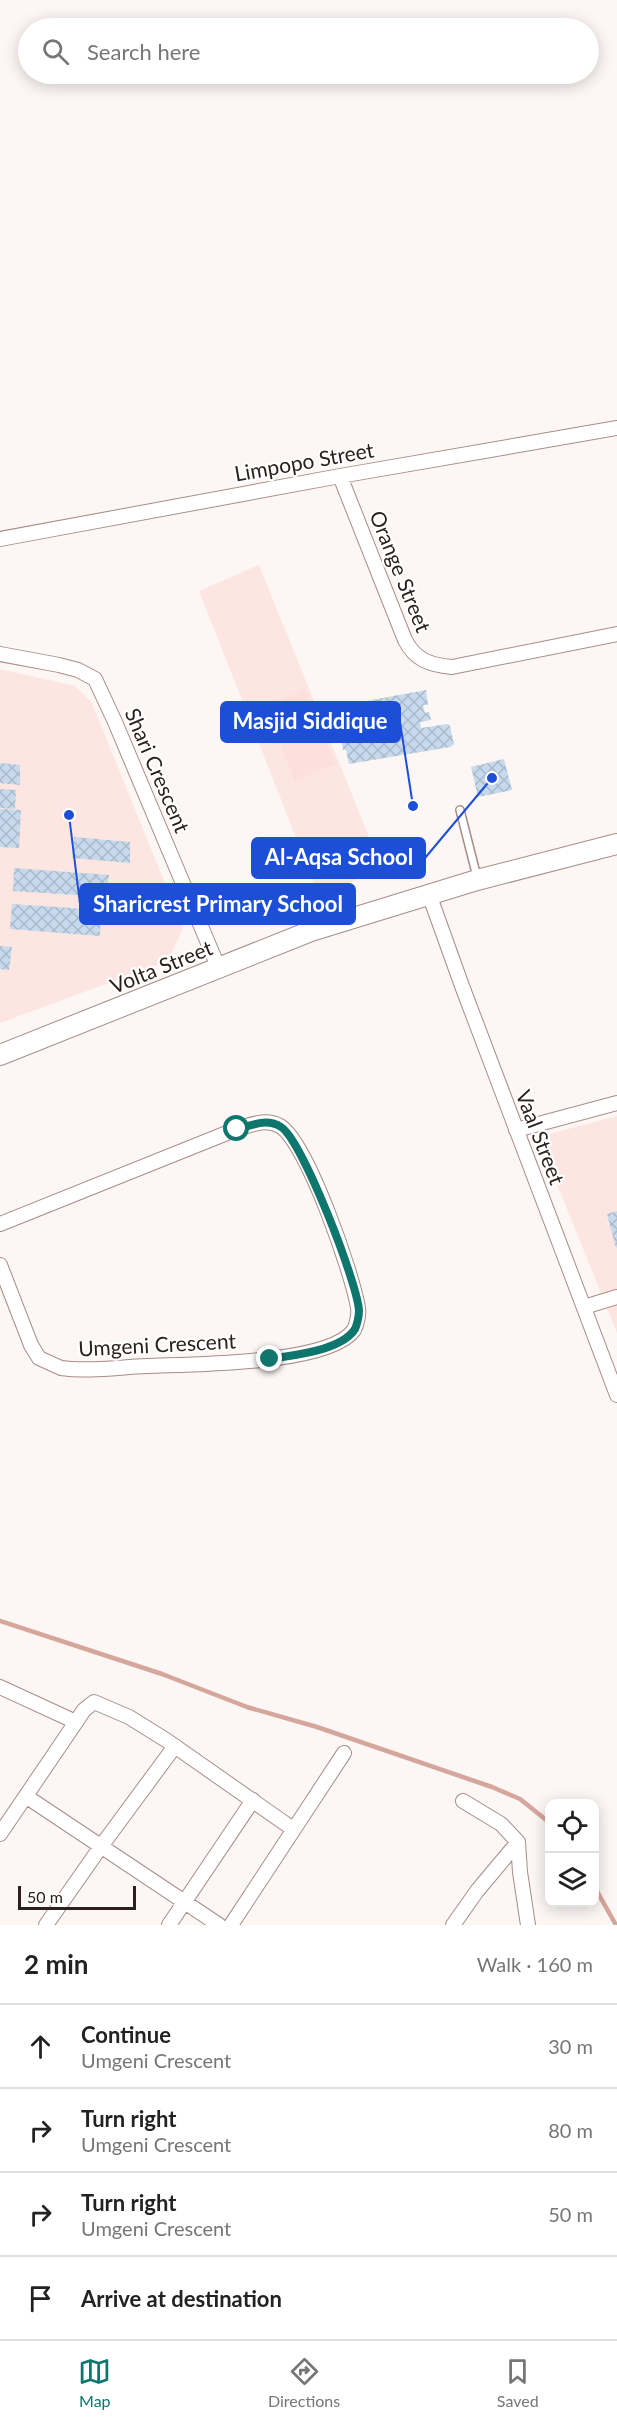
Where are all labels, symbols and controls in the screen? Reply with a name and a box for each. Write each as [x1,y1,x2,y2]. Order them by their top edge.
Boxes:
search box [18,18,599,84]
icon: search [39,35,72,68]
text: Search here [87,38,200,65]
street label: Limpopo Street [232,436,376,486]
street label: Orange Street [365,507,437,636]
callout: Masjid Siddique [221,702,400,742]
street label: Shari Crescent [121,704,196,836]
text: Masjid Siddique [232,707,388,734]
callout: Al-Aqsa School [252,838,425,878]
text: Al-Aqsa School [264,843,413,870]
callout: Sharicrest Primary School [80,884,355,924]
text: Sharicrest Primary School [93,890,343,917]
street label: Volta Street [106,934,216,998]
street label: Vaal Street [512,1086,571,1188]
route start [223,1115,249,1141]
street label: Umgeni Crescent [78,1327,237,1361]
route end [256,1345,282,1371]
map controls [545,1799,599,1907]
button: locate [545,1799,599,1853]
button: layers [545,1853,599,1907]
scale bar [18,1883,136,1910]
text: 50 m [27,1887,63,1906]
text: 2 min [24,1948,88,1980]
text: Walk · 160 m [477,1952,593,1976]
text: Continue [81,2021,171,2048]
icon: ahead [24,2030,57,2063]
text: 30 m [548,2034,593,2058]
text: Umgeni Crescent [81,2048,231,2072]
text: Turn right [81,2105,176,2132]
icon: right [24,2114,57,2147]
text: 80 m [548,2118,593,2142]
text: Umgeni Crescent [81,2132,231,2156]
text: Turn right [81,2189,176,2216]
icon: right [24,2198,57,2231]
text: 50 m [548,2202,593,2226]
text: Umgeni Crescent [81,2216,231,2240]
icon: arrive [24,2282,57,2315]
text: Arrive at destination [81,2285,282,2312]
tab: Map [78,2355,111,2410]
tab: Directions [268,2355,340,2410]
tab: Saved [497,2355,539,2410]

